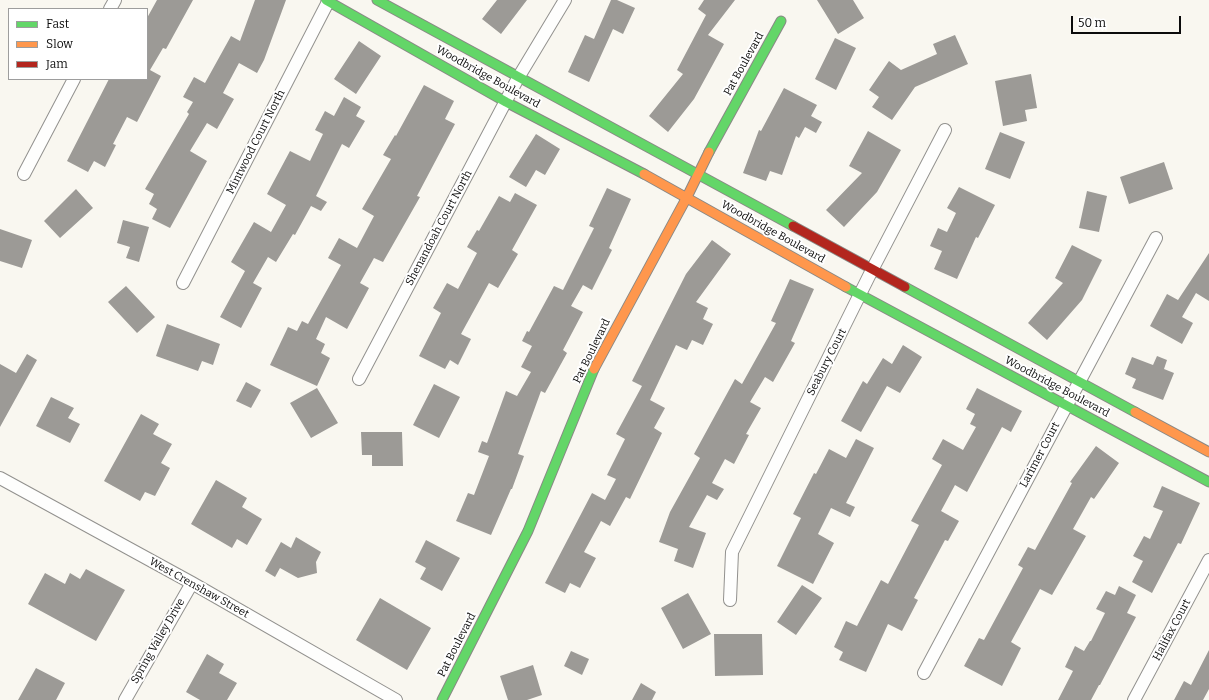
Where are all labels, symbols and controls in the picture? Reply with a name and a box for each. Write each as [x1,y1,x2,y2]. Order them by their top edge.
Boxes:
legend [8,8,148,80]
scale bar [1073,8,1183,34]
text: 50 m [1078,16,1106,30]
text: Fast [46,17,69,31]
street label: Pat Boulevard [721,30,767,98]
text: Slow [46,37,73,51]
street label: Woodbridge Boulevard [434,43,542,111]
text: Jam [46,57,68,71]
street label: Mintwood Court North [224,88,288,196]
street label: Shenandoah Court North [403,168,475,288]
street label: Woodbridge Boulevard [719,198,827,266]
street label: Pat Boulevard [571,317,613,385]
street label: Seabury Court [804,326,850,398]
street label: Woodbridge Boulevard [1002,354,1112,420]
street label: Larimer Court [1017,420,1063,490]
street label: West Crenshaw Street [147,555,251,621]
street label: Spring Valley Drive [128,596,188,686]
street label: Halifax Court [1150,597,1194,663]
street label: Pat Boulevard [435,611,479,679]

